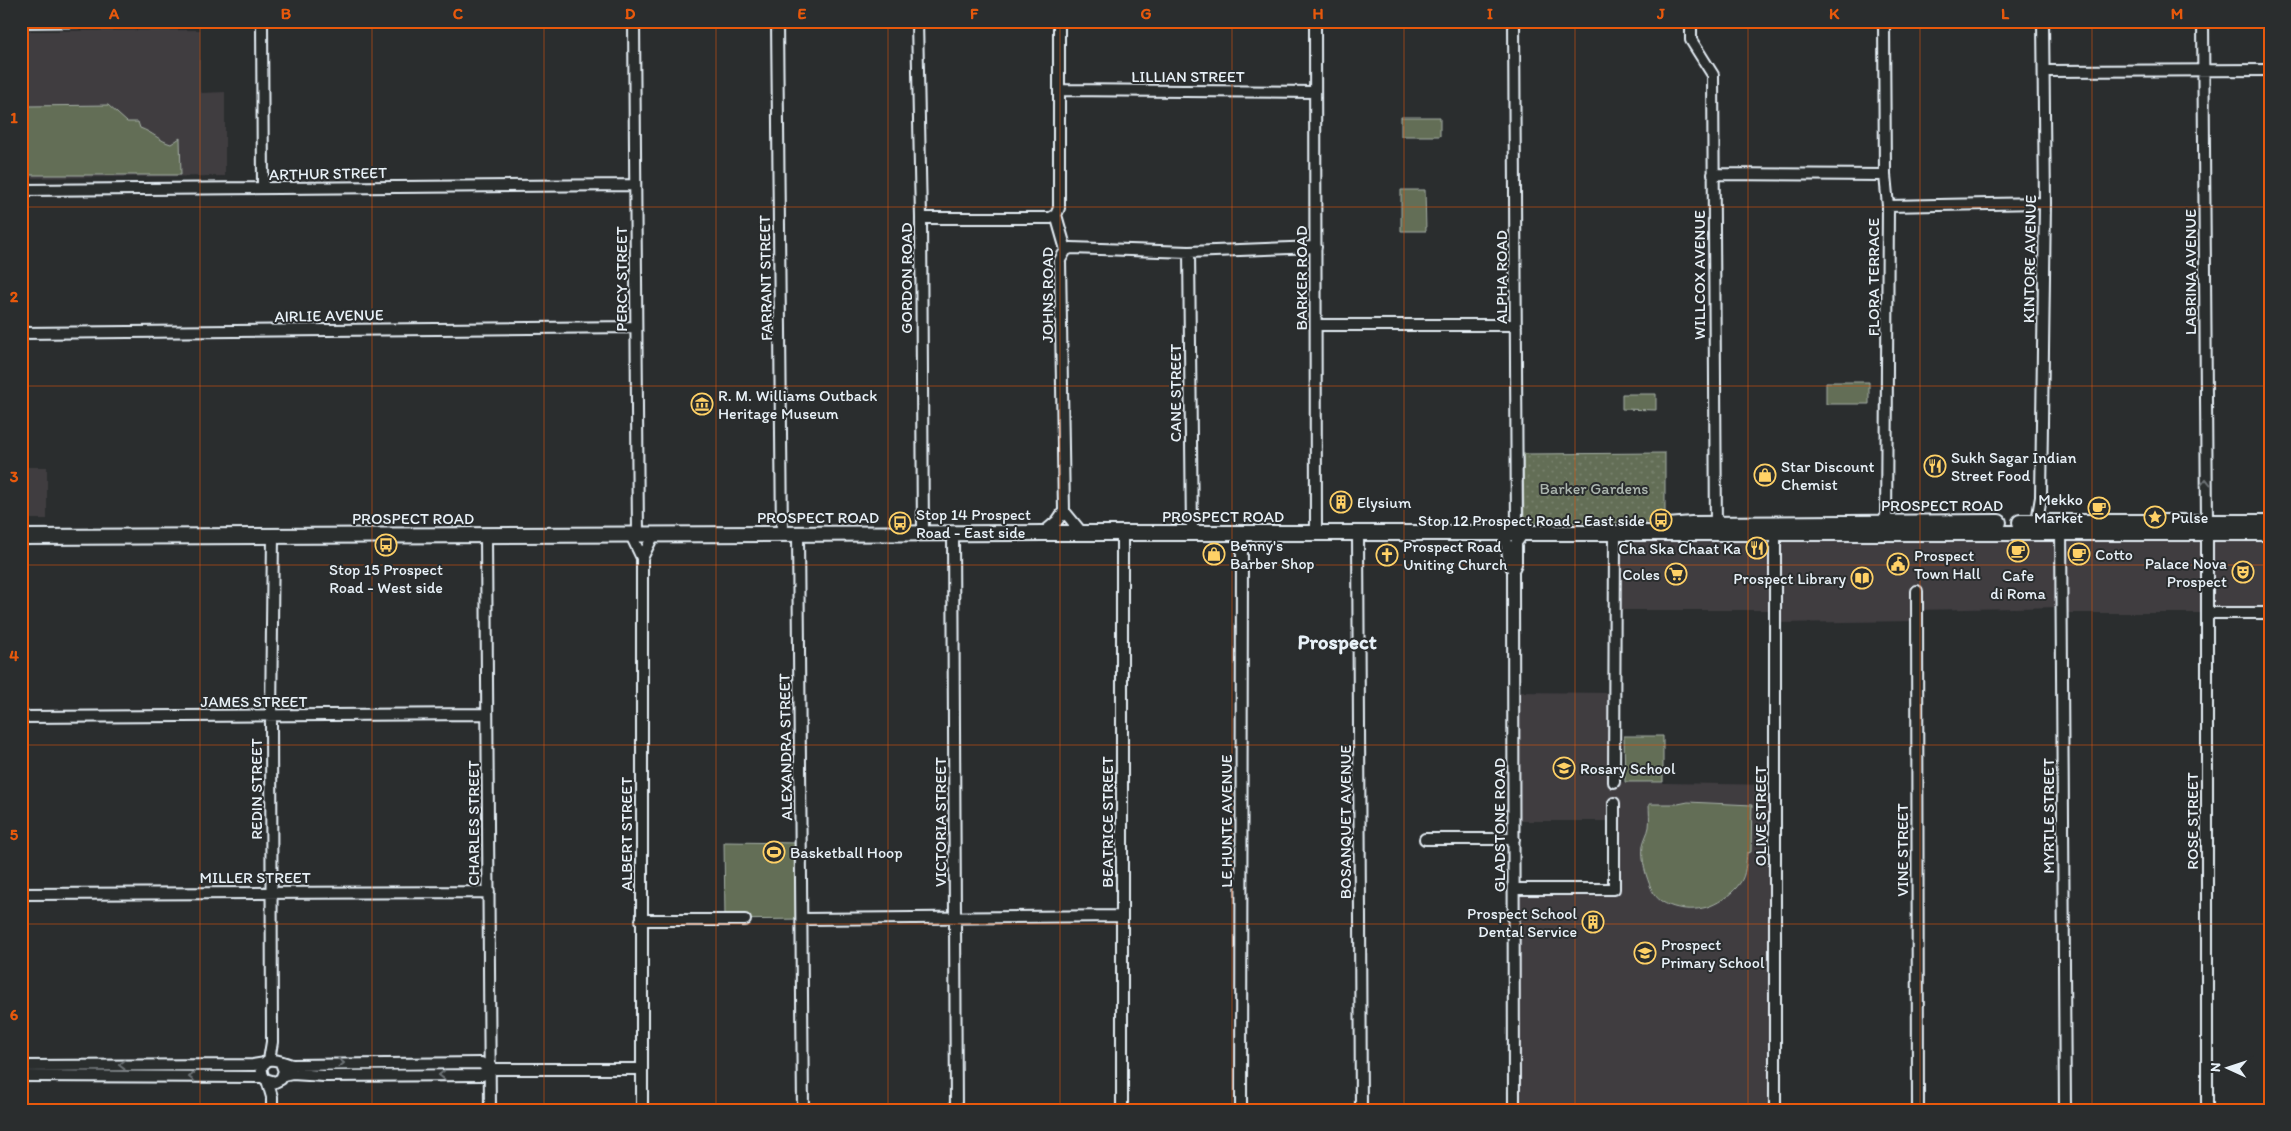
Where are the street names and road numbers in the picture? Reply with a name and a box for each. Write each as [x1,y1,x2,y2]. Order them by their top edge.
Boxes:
street label: LILLIAN STREET [1131,67,1245,86]
street label: ARTHUR STREET [269,163,387,184]
street label: KINTORE AVENUE [2019,194,2040,323]
street label: LABRINA AVENUE [2181,209,2200,335]
street label: WILLCOX AVENUE [1690,210,1709,340]
street label: FARRANT STREET [755,215,776,341]
street label: FLORA TERRACE [1864,218,1883,336]
street label: GORDON ROAD [897,222,916,334]
street label: BARKER ROAD [1292,225,1311,331]
street label: PERCY STREET [612,226,631,332]
street label: ALPHA ROAD [1492,230,1511,324]
street label: JOHNS ROAD [1038,247,1057,343]
street label: AIRLIE AVENUE [274,305,384,326]
street label: CANE STREET [1166,344,1185,442]
street label: PROSPECT ROAD [1881,496,2003,515]
street label: PROSPECT ROAD [1162,507,1284,526]
street label: PROSPECT ROAD [757,508,879,527]
street label: PROSPECT ROAD [352,509,474,528]
street label: ALEXANDRA STREET [775,673,796,821]
street label: JAMES STREET [201,692,307,711]
street label: REDIN STREET [247,738,266,840]
street label: BOSANQUET AVENUE [1336,745,1355,899]
street label: LE HUNTE AVENUE [1217,754,1236,888]
street label: BEATRICE STREET [1098,756,1117,888]
street label: VICTORIA STREET [931,757,950,887]
street label: GLADSTONE ROAD [1490,758,1509,892]
street label: MYRTLE STREET [2039,758,2058,874]
street label: CHARLES STREET [464,760,483,886]
street label: OLIVE STREET [1751,766,1770,866]
street label: ROSE STREET [2183,772,2202,870]
street label: ALBERT STREET [617,777,636,891]
street label: VINE STREET [1893,803,1912,897]
street label: MILLER STREET [199,868,311,887]

